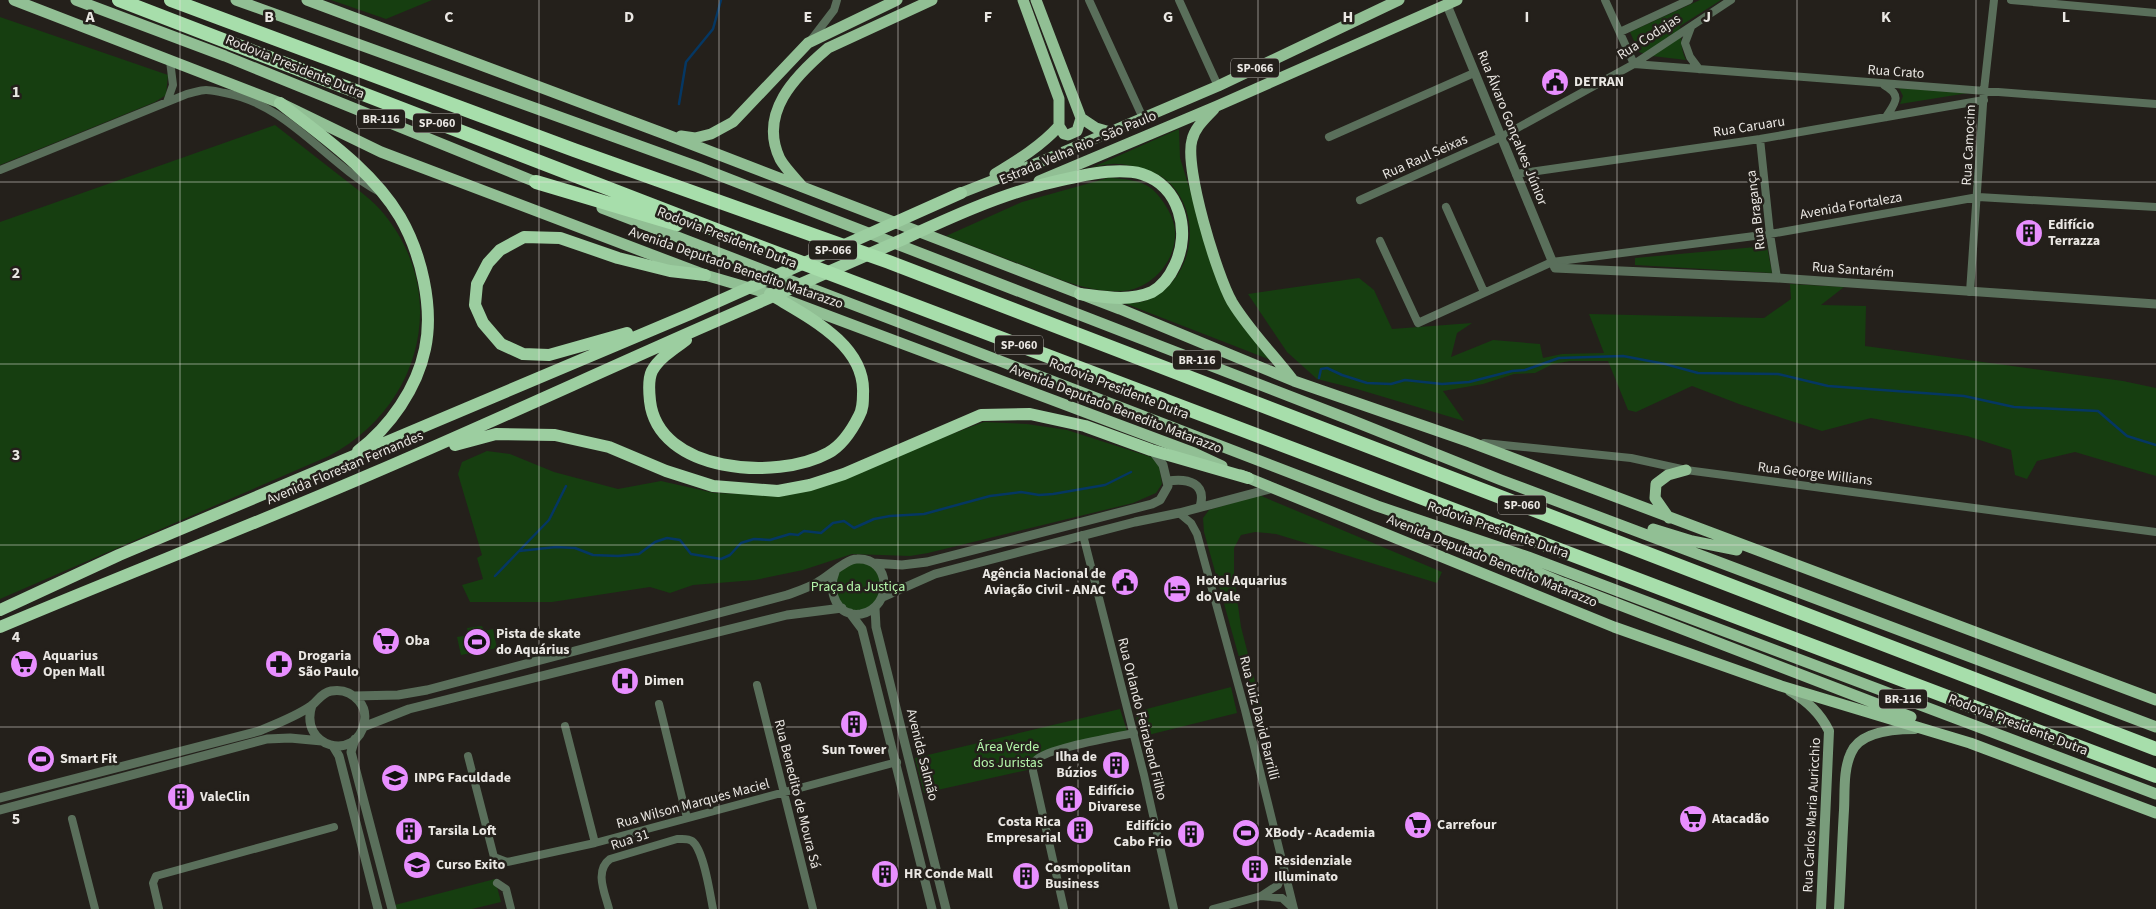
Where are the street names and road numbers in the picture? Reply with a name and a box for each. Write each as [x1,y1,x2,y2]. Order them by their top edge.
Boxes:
street label: Rua Codajas [1613,9,1685,65]
street label: Rodovia Presidente Dutra [222,30,368,104]
street label: Rua Álvaro Gonçalves Júnior [1472,47,1552,209]
road number: SP-066 [1231,58,1279,78]
street label: Rua Crato [1867,60,1925,84]
street label: Rua Camocim [1957,104,1981,186]
street label: Estrada Velha Rio - São Paulo [996,106,1160,190]
road number: BR-116 [357,110,405,128]
street label: Rua Caruaru [1712,111,1786,143]
road number: SP-060 [413,114,461,132]
street label: Rua Raul Seixas [1379,129,1471,185]
street label: Rua Bragança [1741,169,1771,251]
street label: Avenida Fortaleza [1798,187,1904,225]
street label: Rodovia Presidente Dutra [654,202,800,274]
street label: Avenida Deputado Benedito Matarazzo [626,222,846,314]
road number: SP-066 [809,240,857,260]
street label: Rua Santarém [1811,257,1895,283]
road number: SP-060 [995,336,1043,354]
road number: BR-116 [1173,350,1221,370]
street label: Rodovia Presidente Dutra [1046,353,1192,425]
street label: Avenida Deputado Benedito Matarazzo [1007,359,1225,459]
street label: Avenida Florestan Fernandes [264,426,427,510]
street label: Rua George Willians [1756,457,1874,491]
street label: Rodovia Presidente Dutra [1424,496,1572,564]
road number: SP-060 [1498,496,1546,514]
street label: Avenida Deputado Benedito Matarazzo [1384,509,1600,613]
street label: Rua Orlando Feirabend Filho [1112,636,1172,802]
street label: Rua Juiz David Barrilli [1234,654,1284,782]
street label: Rodovia Presidente Dutra [1945,689,2091,761]
road number: BR-116 [1879,690,1927,709]
street label: Avenida Salmão [901,707,943,803]
street label: Rua Benedito de Moura Sá [769,717,825,871]
street label: Rua Carlos Maria Auricchio [1798,737,1826,893]
street label: Rua Wilson Marques Maciel [614,774,772,834]
street label: Rua 31 [608,824,652,856]

